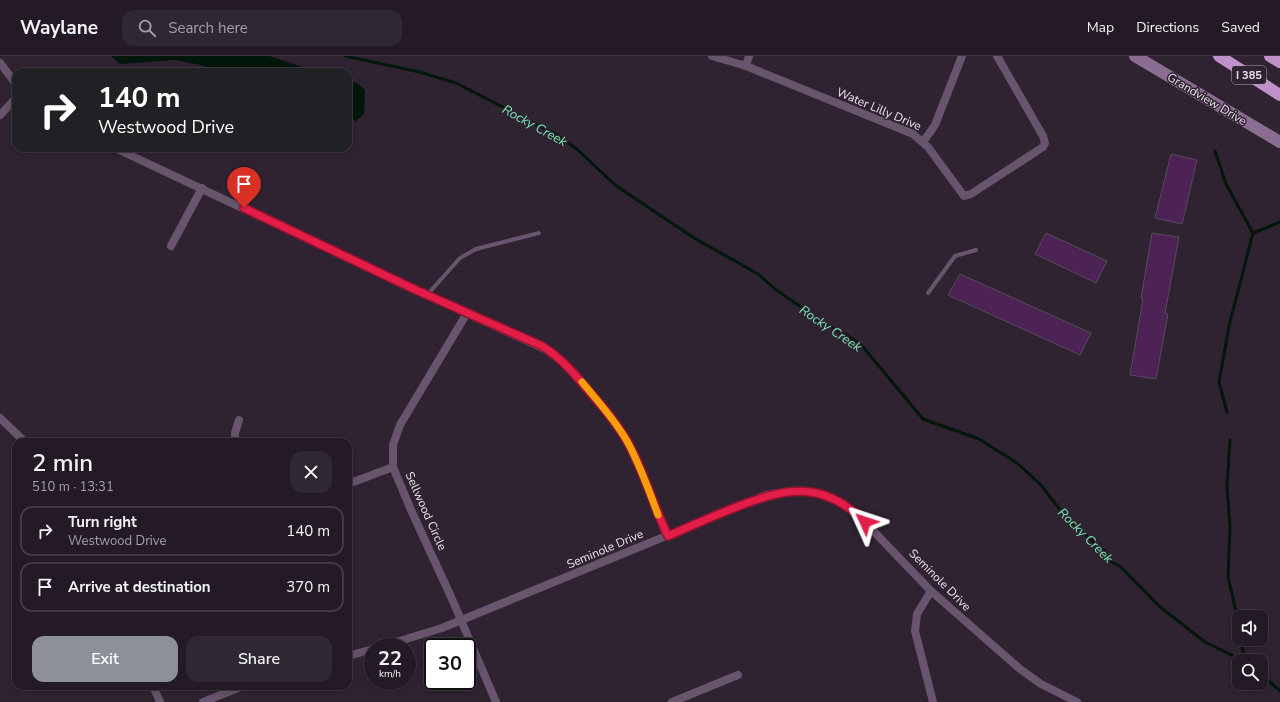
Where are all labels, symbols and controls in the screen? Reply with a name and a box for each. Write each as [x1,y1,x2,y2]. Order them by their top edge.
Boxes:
search box [122,10,402,46]
text: Waylane [20,15,98,41]
icon: search [136,17,158,39]
text: Search here [168,18,248,38]
text: Map [1087,18,1114,37]
text: Directions [1136,18,1199,37]
text: Saved [1221,18,1260,37]
road number: I 385 [1232,66,1266,84]
street label: Grandview Drive [1164,69,1250,129]
text: 140 m [98,79,181,117]
icon: right [32,84,84,136]
street label: Water Lilly Drive [834,84,924,134]
water label: Rocky Creek [499,101,571,151]
text: Westwood Drive [98,115,234,139]
pin [227,167,261,208]
icon: arrive [233,173,255,195]
water label: Rocky Creek [796,301,866,357]
text: 2 min [32,447,93,479]
button: close [290,451,332,493]
street label: Sellwood Circle [401,469,451,553]
text: 510 m · 13:31 [32,478,114,496]
position arrow [844,501,886,543]
water label: Rocky Creek [1054,504,1117,568]
text: Turn right [68,512,137,532]
icon: right [34,520,56,542]
text: 140 m [286,521,330,541]
street label: Seminole Drive [564,526,646,572]
text: Westwood Drive [68,532,166,550]
street label: Seminole Drive [905,545,975,615]
icon: arrive [34,576,56,598]
text: Arrive at destination [68,577,211,597]
text: 370 m [286,577,330,597]
map controls [1232,610,1268,690]
button: sound [1232,610,1268,646]
button: Exit [32,636,178,682]
button: Share [186,636,332,682]
speed limit sign: 30 [424,638,476,690]
text: 22 [378,645,402,672]
button: search [1232,654,1268,690]
text: km/h [379,667,401,681]

